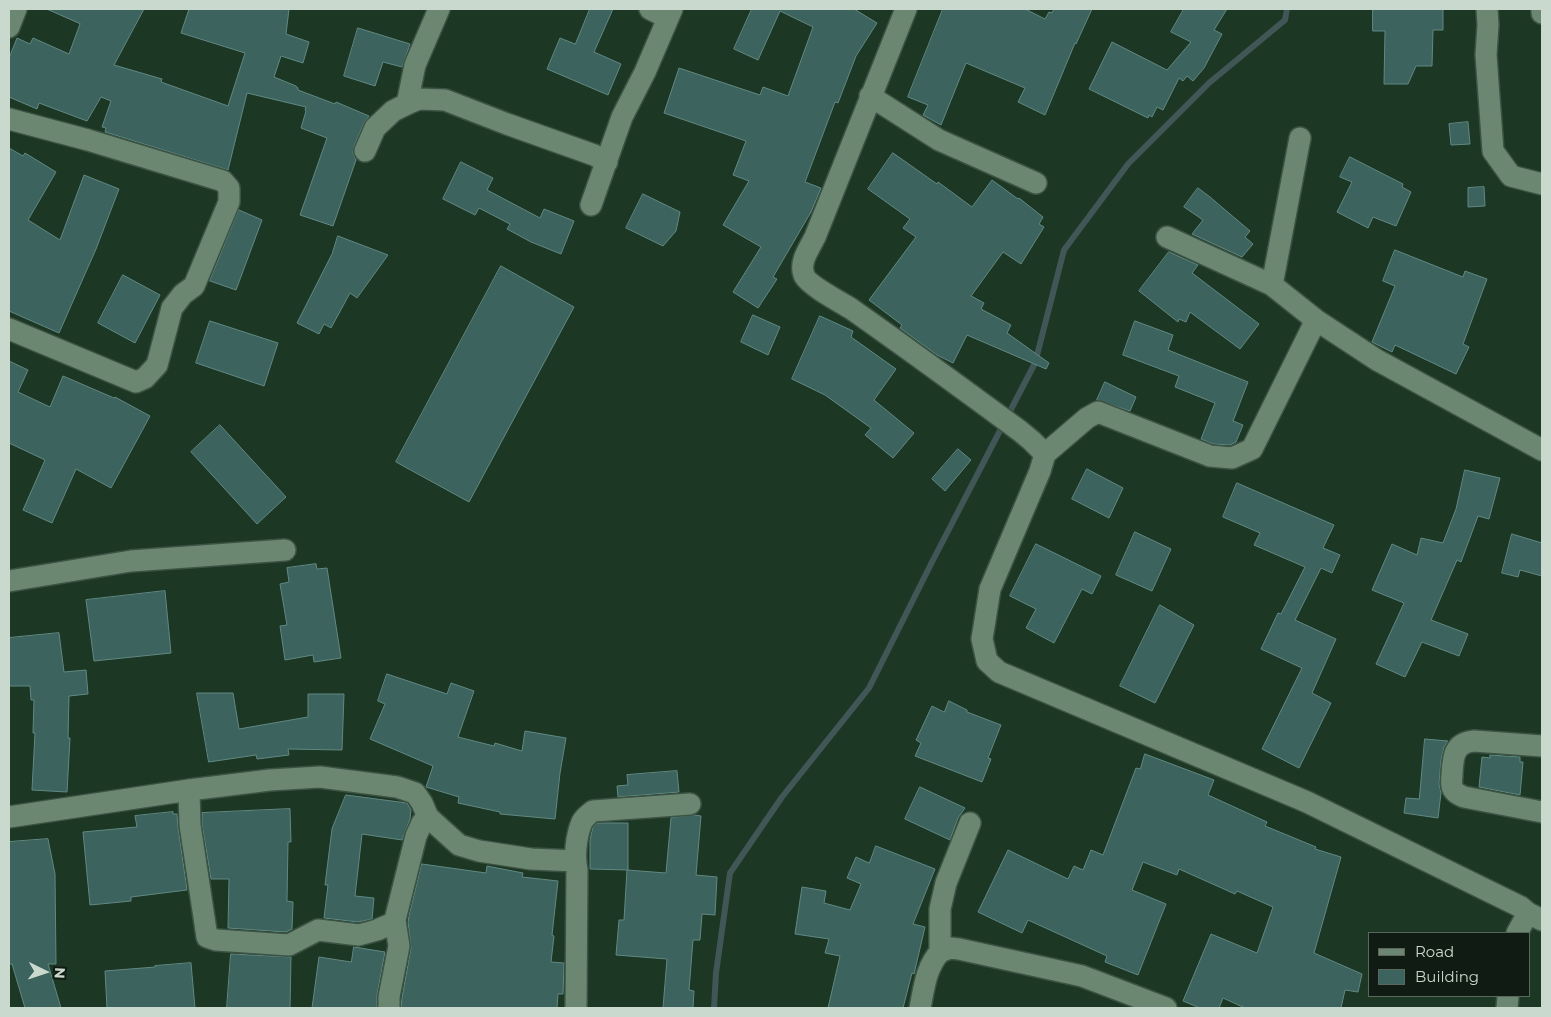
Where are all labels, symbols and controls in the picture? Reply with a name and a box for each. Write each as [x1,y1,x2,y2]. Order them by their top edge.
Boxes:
legend [1368,932,1531,997]
text: Road [1415,942,1454,961]
north arrow [20,947,70,997]
text: N [51,967,69,979]
text: Building [1415,967,1479,986]

